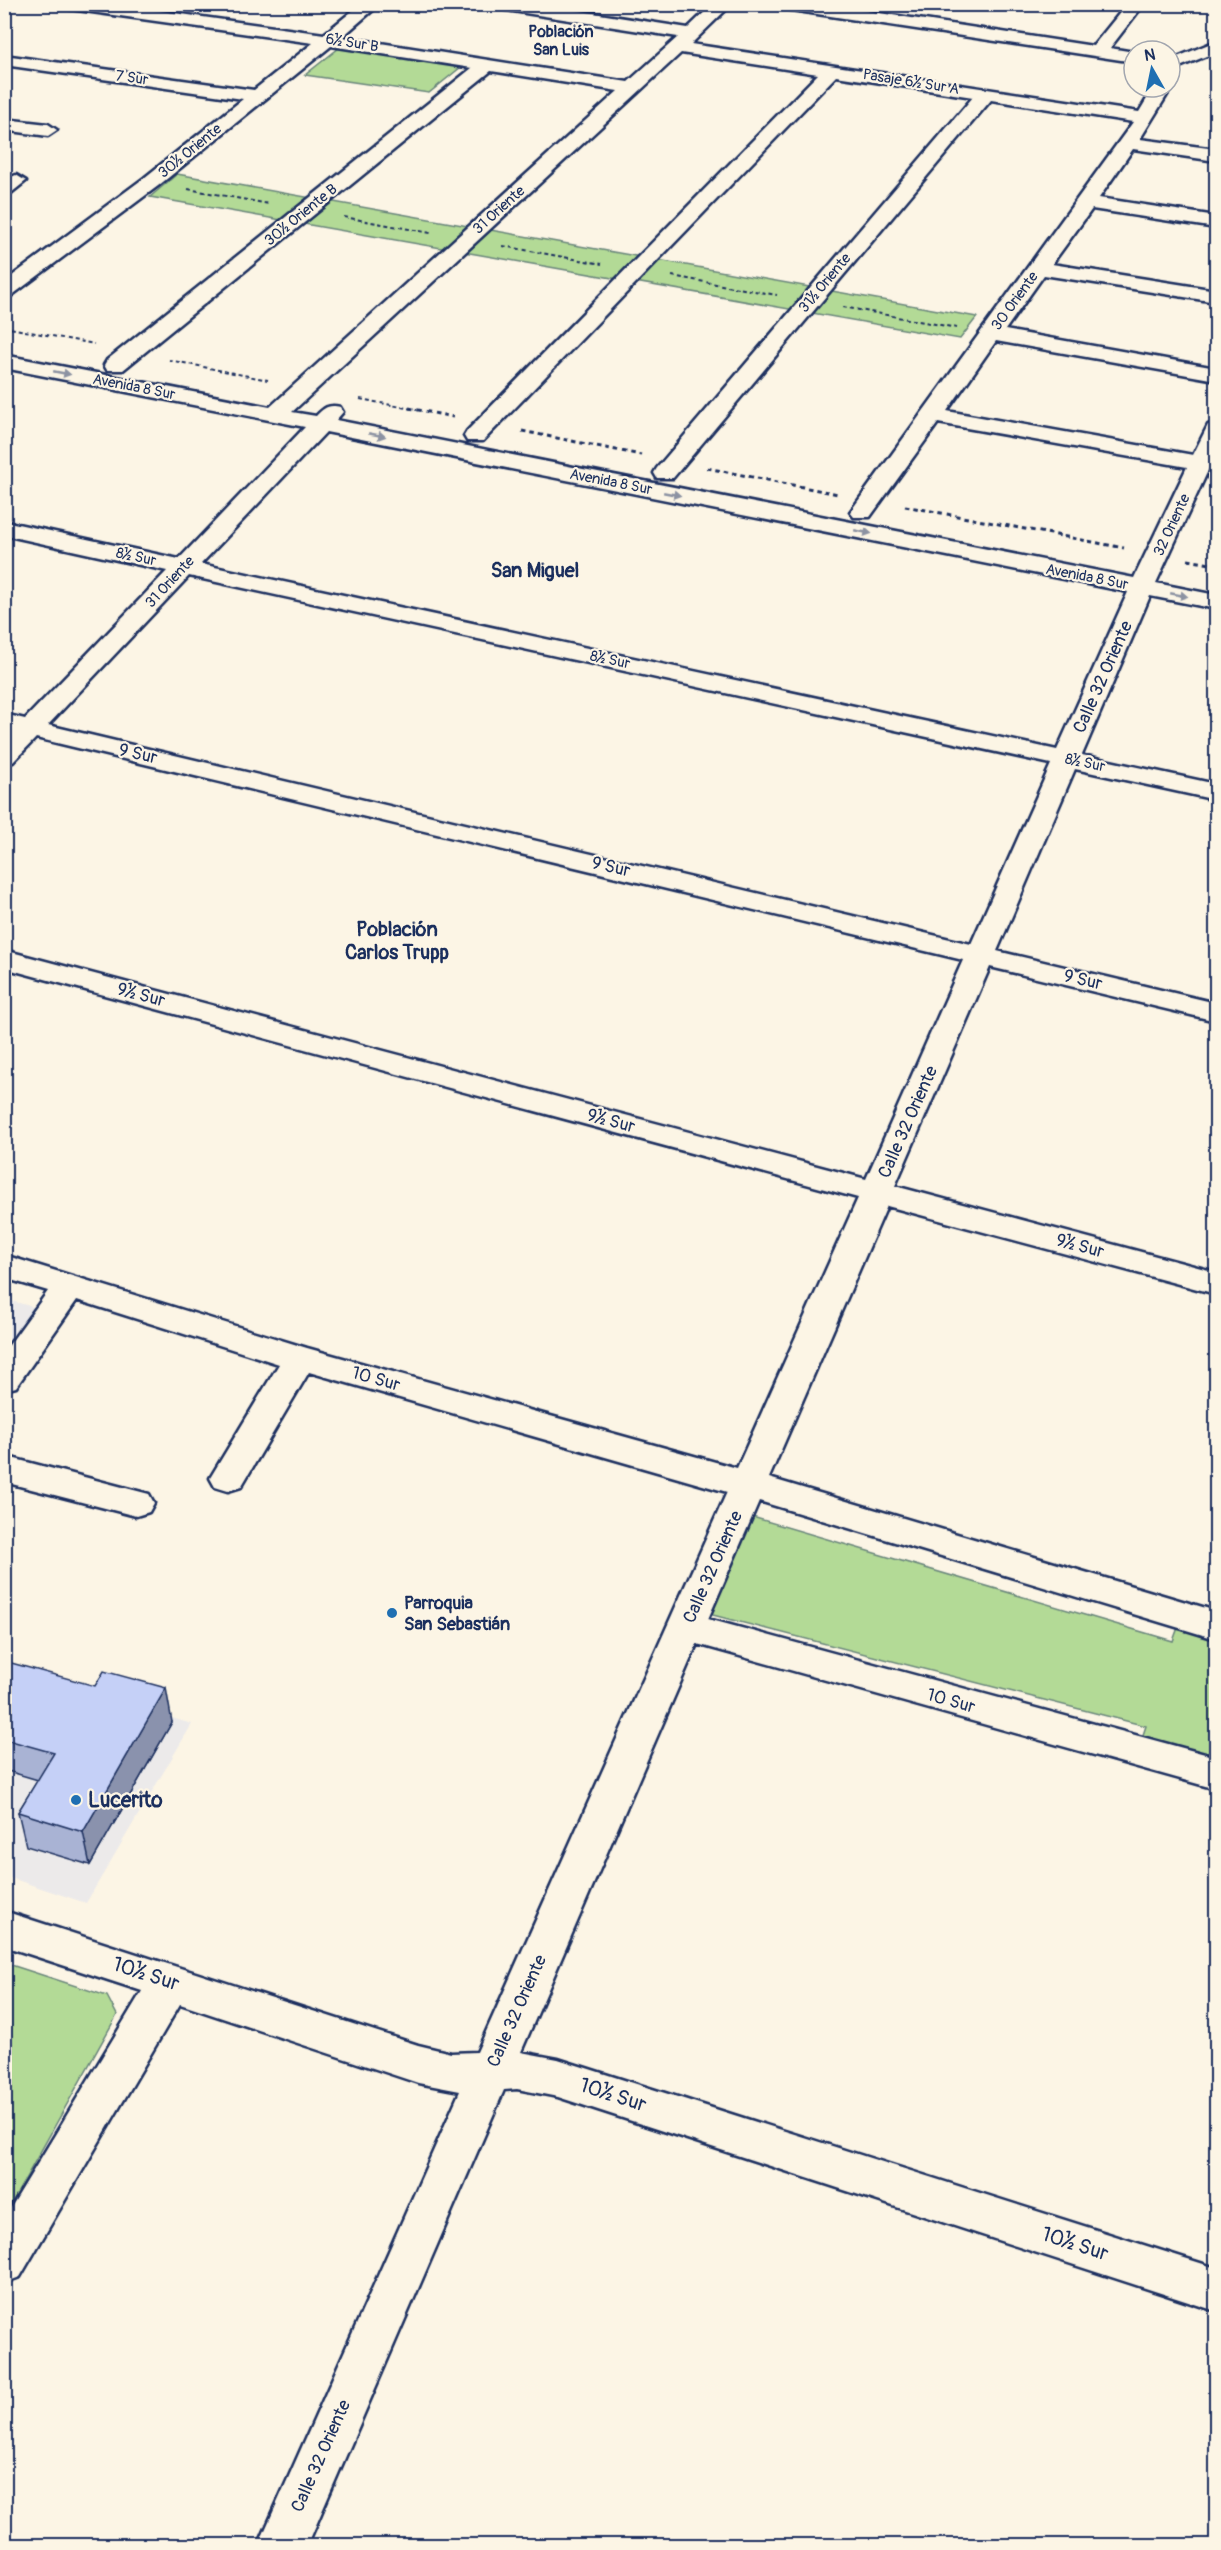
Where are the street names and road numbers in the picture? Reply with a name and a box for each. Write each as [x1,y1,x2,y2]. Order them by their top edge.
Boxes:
street label: 6½ Sur B [324,29,380,57]
street label: Pasaje 6½ Sur A [862,65,961,99]
street label: 7 Sur [114,66,150,90]
street label: 30½ Oriente [154,119,226,182]
street label: 30½ Oriente B [261,180,341,250]
street label: 31 Oriente [469,181,530,238]
street label: 31½ Oriente [795,249,856,317]
street label: 30 Oriente [987,267,1043,334]
street label: Avenida 8 Sur [91,370,178,404]
street label: Avenida 8 Sur [568,465,655,499]
street label: 32 Oriente [1149,490,1195,559]
street label: 8½ Sur [114,543,158,571]
street label: 31 Oriente [141,552,199,612]
street label: Avenida 8 Sur [1044,560,1131,594]
street label: Calle 32 Oriente [1068,617,1138,737]
street label: 8½ Sur [588,646,632,674]
street label: 9 Sur [116,738,160,770]
street label: 8½ Sur [1063,749,1107,777]
street label: 9 Sur [589,851,633,883]
street label: 9 Sur [1061,964,1105,996]
street label: 9½ Sur [114,978,168,1013]
street label: Calle 32 Oriente [873,1062,943,1182]
street label: 9½ Sur [584,1104,638,1139]
street label: 9½ Sur [1053,1229,1107,1264]
street label: 10 Sur [349,1361,403,1397]
street label: Calle 32 Oriente [678,1507,748,1627]
street label: 10 Sur [924,1683,978,1719]
street label: 10½ Sur [109,1951,183,1998]
street label: Calle 32 Oriente [482,1951,552,2071]
street label: 10½ Sur [576,2072,650,2119]
street label: 10½ Sur [1038,2221,1112,2268]
street label: Calle 32 Oriente [286,2396,356,2516]

